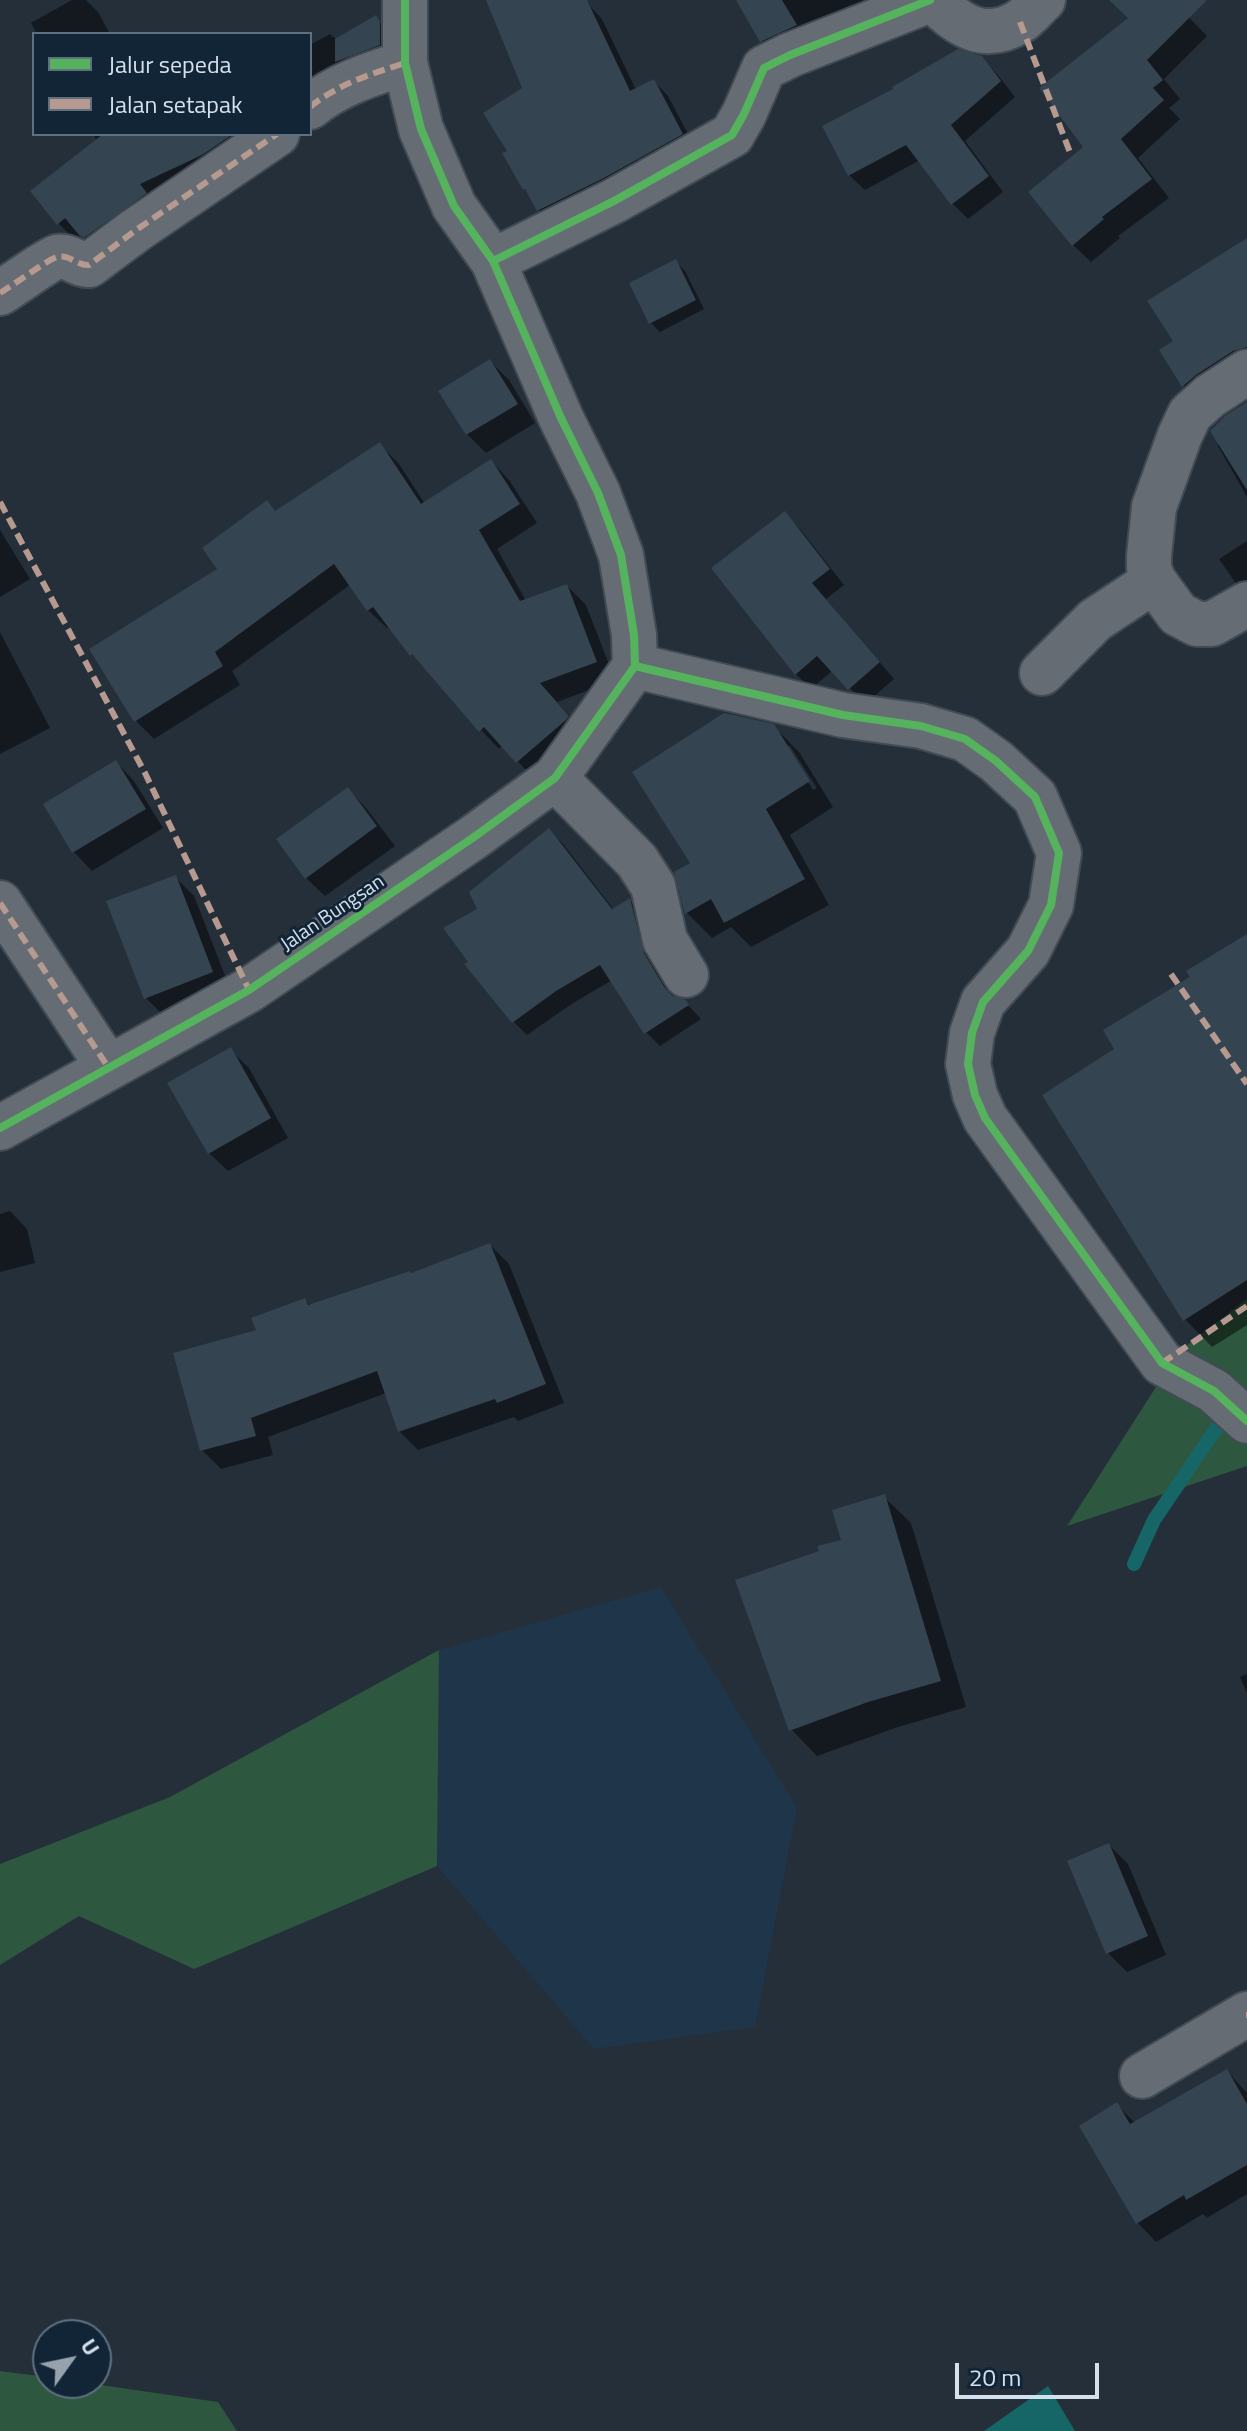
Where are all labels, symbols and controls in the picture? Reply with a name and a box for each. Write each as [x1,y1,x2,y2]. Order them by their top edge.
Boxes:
legend [32,32,312,136]
text: Jalur sepeda [108,46,232,82]
text: Jalan setapak [108,86,243,122]
street label: Jalan Bungsan [277,871,389,957]
north arrow [32,2319,112,2399]
text: U [72,2332,109,2362]
scale bar [959,2347,1103,2397]
text: 20 m [969,2359,1021,2395]

